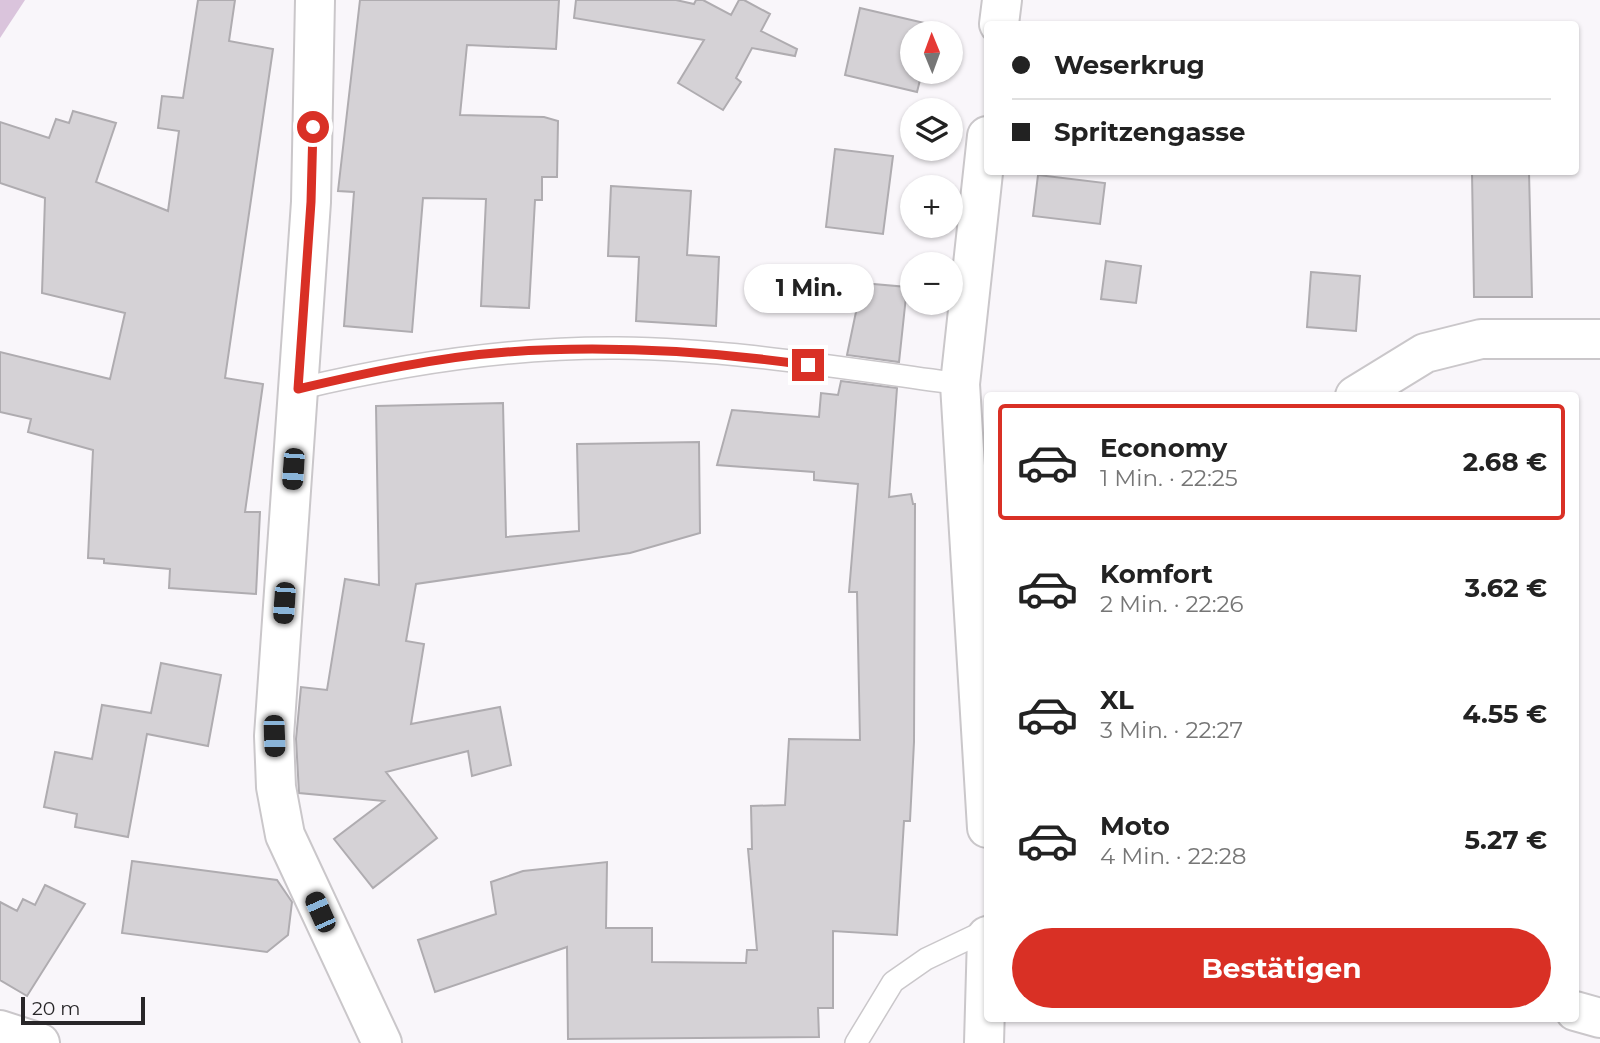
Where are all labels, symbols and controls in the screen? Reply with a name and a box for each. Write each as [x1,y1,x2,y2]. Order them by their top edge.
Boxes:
north arrow [900,21,962,84]
map controls [900,21,963,315]
text: Weserkrug [1054,49,1205,81]
button: layers [900,98,963,161]
route start [297,111,329,143]
text: Spritzengasse [1054,116,1245,148]
button: + [900,175,963,238]
button: − [900,252,963,315]
callout: 1 Min. [743,264,873,312]
text: 1 Min. [776,274,842,302]
route end [792,349,824,381]
icon: car [1016,431,1079,494]
text: Economy [1100,432,1227,464]
text: 2.68 € [1463,446,1547,478]
car [282,447,305,491]
text: 1 Min. · 22:25 [1100,464,1238,492]
icon: car [1016,557,1079,620]
text: Komfort [1100,558,1213,590]
text: 3.62 € [1465,572,1547,604]
car [273,581,296,625]
text: 2 Min. · 22:26 [1100,590,1244,618]
icon: car [1016,683,1079,746]
text: XL [1100,684,1134,716]
text: 4.55 € [1462,698,1547,730]
car [263,715,286,757]
text: 3 Min. · 22:27 [1100,716,1243,744]
icon: car [1016,809,1079,872]
text: Moto [1100,810,1170,842]
text: 5.27 € [1465,824,1547,856]
text: 4 Min. · 22:28 [1100,842,1246,870]
car [302,889,339,935]
button: Bestätigen [1012,928,1551,1008]
scale bar [21,994,145,1026]
text: 20 m [32,997,80,1020]

